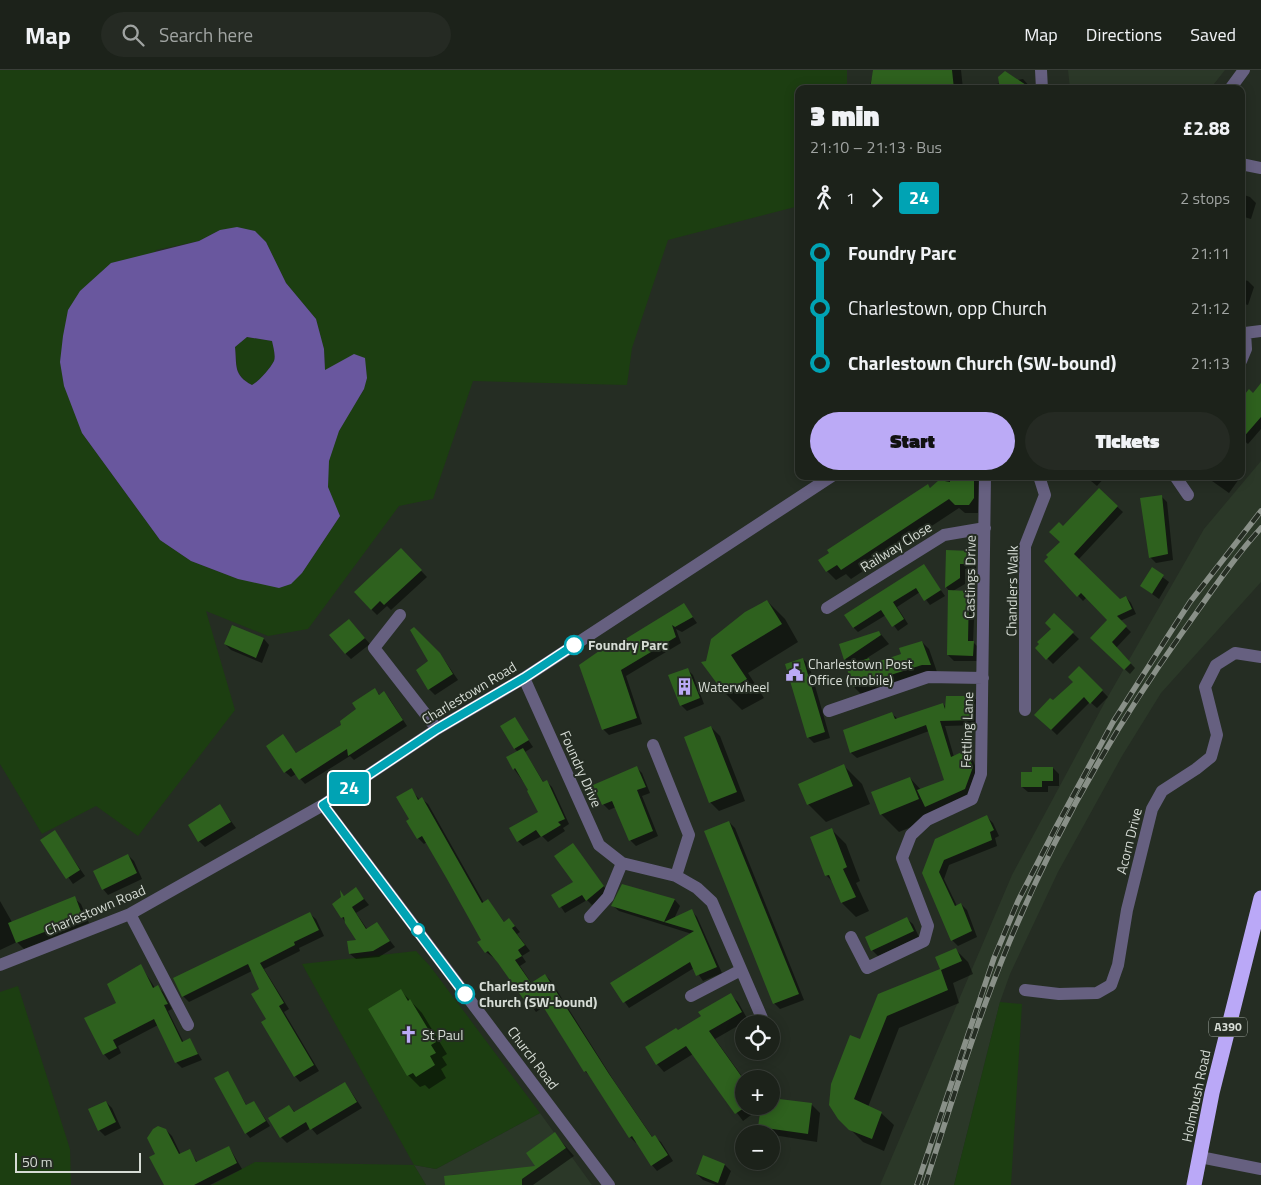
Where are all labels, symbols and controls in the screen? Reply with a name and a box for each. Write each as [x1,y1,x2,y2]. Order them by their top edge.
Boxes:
search box [101,12,451,57]
text: Map [25,17,71,53]
text: Search here [159,20,253,49]
icon: search [119,21,147,49]
text: Map [1024,21,1058,48]
text: Directions [1086,21,1162,48]
text: Saved [1190,21,1236,48]
text: 3 min [810,94,880,137]
text: £2.88 [1183,113,1230,142]
text: 21:10 – 21:13 · Bus [810,135,942,159]
icon: walk [810,184,838,212]
icon: forward [863,184,891,212]
text: 24 [909,184,929,211]
text: 1 [846,186,855,210]
text: 2 stops [1180,186,1230,210]
text: Foundry Parc [848,238,956,267]
text: 21:11 [1191,241,1230,265]
text: Charlestown, opp Church [848,293,1047,322]
text: 21:12 [1191,296,1230,320]
text: Charlestown Church (SW-bound) [848,348,1116,377]
text: 21:13 [1191,351,1230,375]
button: Start [810,412,1015,470]
button: Tickets [1025,412,1230,470]
street label: Railway Close [856,516,936,577]
street label: Castings Drive [958,535,981,619]
street label: Chandlers Walk [1000,545,1023,637]
place label: Foundry Parc [588,634,668,655]
marker: Foundry Parc [564,635,584,655]
place label: Charlestown Post Office (mobile) [808,653,912,690]
street label: Charlestown Road [417,656,520,729]
public building icon: Charlestown Post Office (mobile) [784,662,804,682]
place label: Waterwheel [698,676,770,697]
building icon: Waterwheel [674,677,694,697]
street label: Fettling Lane [955,691,978,769]
street label: Foundry Drive [555,727,608,811]
line badge: 24 [326,772,372,804]
text: 24 [339,774,359,801]
street label: Acorn Drive [1110,805,1147,876]
street label: Charlestown Road [41,879,148,940]
unlabelled marker [411,923,425,937]
place label: Charlestown Church (SW-bound) [479,975,597,1012]
marker: Charlestown Church (SW-bound) [455,984,475,1004]
map controls [735,1015,780,1170]
button: locate [735,1015,780,1060]
road number: A390 [1209,1018,1247,1036]
street label: Church Road [503,1022,564,1094]
place label: St Paul [422,1024,463,1045]
church icon: St Paul [398,1025,418,1045]
street label: Holmbush Road [1175,1048,1216,1144]
button: + [735,1070,780,1115]
button: − [735,1125,780,1170]
scale bar [15,1150,141,1173]
text: 50 m [22,1151,52,1172]

